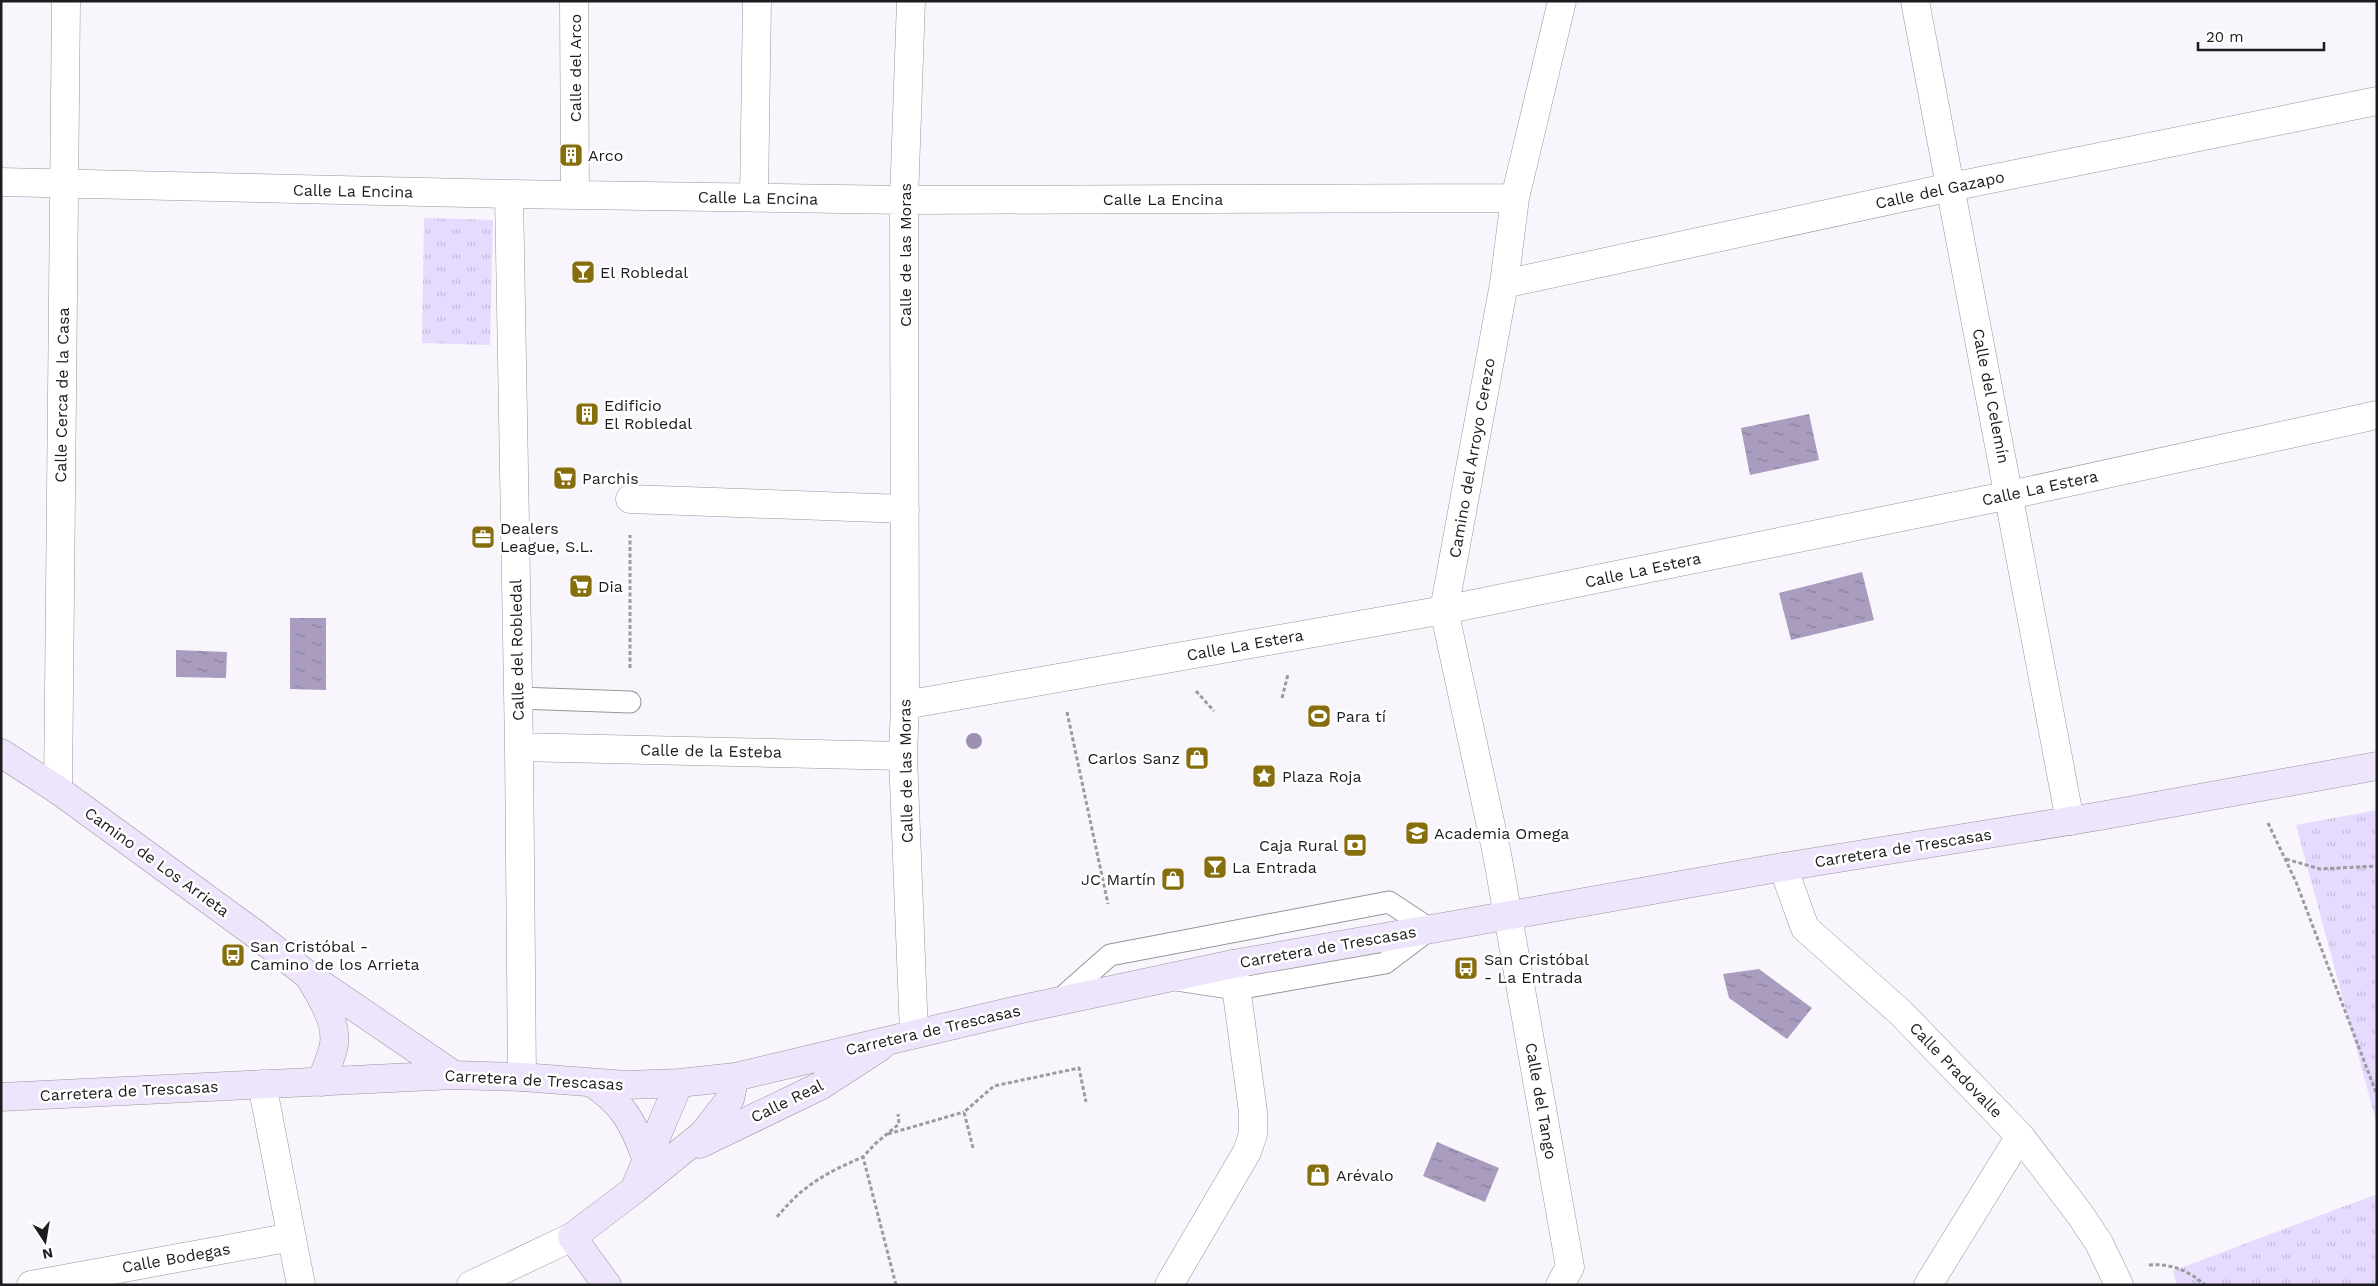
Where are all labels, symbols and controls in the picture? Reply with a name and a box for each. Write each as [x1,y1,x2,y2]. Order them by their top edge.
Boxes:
street label: Calle del Arco [566,14,585,122]
scale bar [2198,20,2324,52]
text: 20 m [2206,28,2244,46]
building icon: Arco [558,142,584,168]
place label: Arco [588,146,623,165]
street label: Calle del Gazapo [1874,167,2006,213]
street label: Calle La Encina [293,180,413,202]
street label: Calle de las Moras [896,183,915,327]
street label: Calle La Encina [698,187,818,209]
street label: Calle La Encina [1103,190,1223,209]
bar icon: El Robledal [570,259,596,285]
place label: El Robledal [600,263,688,282]
street label: Calle Cerca de la Casa [51,307,73,483]
street label: Calle del Celemín [1969,327,2013,465]
street label: Camino del Arroyo Cerezo [1445,357,1499,559]
place label: Edificio El Robledal [604,396,692,433]
building icon: Edificio El Robledal [574,401,600,427]
supermarket icon: Parchis [552,465,578,491]
street label: Calle La Estera [1980,466,2100,510]
place label: Parchis [582,469,639,488]
place label: Dealers League, S.L. [500,519,593,556]
office icon: Dealers League, S.L. [470,524,496,550]
street label: Calle La Estera [1583,548,1703,592]
supermarket icon: Dia [568,573,594,599]
place label: Dia [598,577,623,596]
street label: Calle del Robledal [506,579,528,721]
street label: Calle La Estera [1185,625,1305,665]
street label: Calle de las Moras [895,699,917,843]
sports icon: Para tí [1306,703,1332,729]
place label: Para tí [1336,707,1386,726]
street label: Calle de la Esteba [640,740,782,762]
shop icon: Carlos Sanz [1184,745,1210,771]
place label: Carlos Sanz [1087,749,1180,768]
place icon: Plaza Roja [1251,763,1277,789]
place label: Plaza Roja [1282,767,1362,786]
street label: Camino de Los Arrieta [81,803,233,921]
school or university icon: Academia Omega [1404,820,1430,846]
place label: Academia Omega [1434,824,1569,843]
street label: Carretera de Trescasas [1813,825,1993,871]
bank icon: Caja Rural [1342,832,1368,858]
place label: Caja Rural [1259,836,1338,855]
bar icon: La Entrada [1202,854,1228,880]
place label: La Entrada [1232,858,1317,877]
shop icon: JC Martín [1160,866,1186,892]
place label: JC Martín [1081,870,1156,889]
street label: Carretera de Trescasas [1238,922,1418,972]
place label: San Cristóbal - Camino de los Arrieta [250,937,420,974]
bus stop icon: San Cristóbal - Camino de los Arrieta [220,942,246,968]
place label: San Cristóbal - La Entrada [1484,950,1589,987]
bus stop icon: San Cristóbal - La Entrada [1453,955,1479,981]
street label: Carretera de Trescasas [844,1001,1022,1059]
street label: Calle Pradovalle [1906,1018,2006,1122]
street label: Calle del Tango [1521,1041,1561,1161]
street label: Carretera de Trescasas [444,1066,624,1094]
street label: Calle Real [748,1075,826,1127]
street label: Carretera de Trescasas [39,1077,219,1105]
shop icon: Arévalo [1305,1162,1331,1188]
place label: Arévalo [1336,1166,1394,1185]
north arrow [20,1216,70,1266]
street label: Calle Bodegas [120,1239,232,1277]
text: N [41,1245,54,1263]

